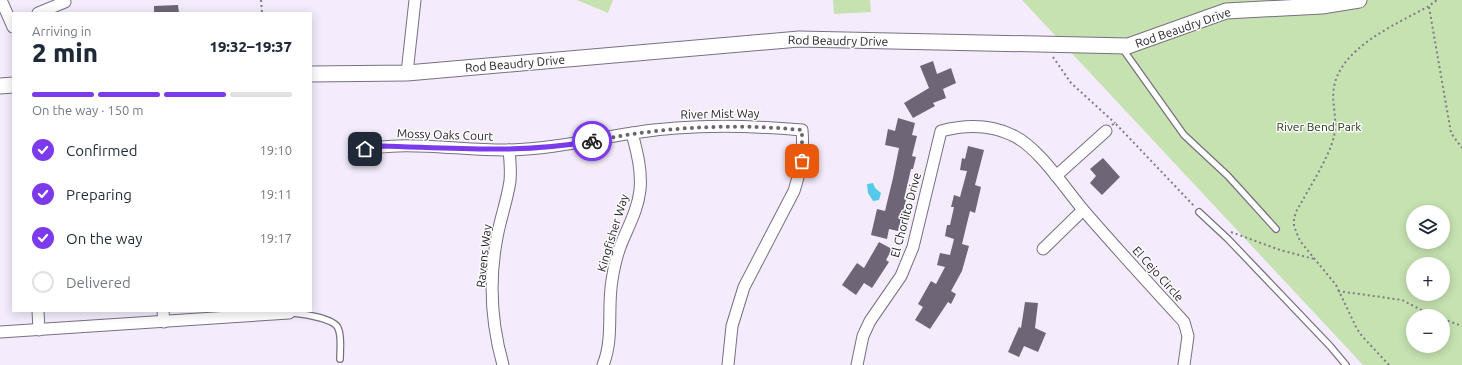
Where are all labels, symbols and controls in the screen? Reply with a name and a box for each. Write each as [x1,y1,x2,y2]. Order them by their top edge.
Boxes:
street label: Rod Beaudry Drive [1133,5,1232,50]
text: Arriving in [32,24,91,38]
street label: Rod Beaudry Drive [788,33,888,48]
text: 2 min [32,38,98,67]
text: 19:32–19:37 [209,38,292,55]
street label: Rod Beaudry Drive [464,53,565,74]
text: On the way · 150 m [32,103,144,117]
street label: River Mist Way [680,106,760,121]
park label: River Bend Park [1277,120,1361,133]
courier [572,121,612,161]
street label: Mossy Oaks Court [397,126,494,143]
icon: bike [581,130,603,152]
pin [348,132,382,166]
icon: home [354,138,376,160]
icon: check [32,139,54,161]
text: Confirmed [66,142,138,159]
text: 19:10 [259,143,292,157]
pin [785,144,819,178]
icon: bag [791,150,813,172]
street label: El Chorlito Drive [888,171,923,259]
icon: check [32,183,54,205]
text: Preparing [66,186,132,203]
text: 19:11 [259,187,292,201]
street label: Kingfisher Way [595,192,631,273]
map controls [1406,205,1450,353]
button: layers [1406,205,1450,249]
street label: Ravens Way [474,223,493,288]
icon: check [32,227,54,249]
text: On the way [66,230,142,247]
text: 19:17 [259,231,292,245]
street label: El Cejo Circle [1130,244,1186,304]
button: + [1406,257,1450,301]
text: Delivered [66,274,131,291]
button: − [1406,309,1450,353]

